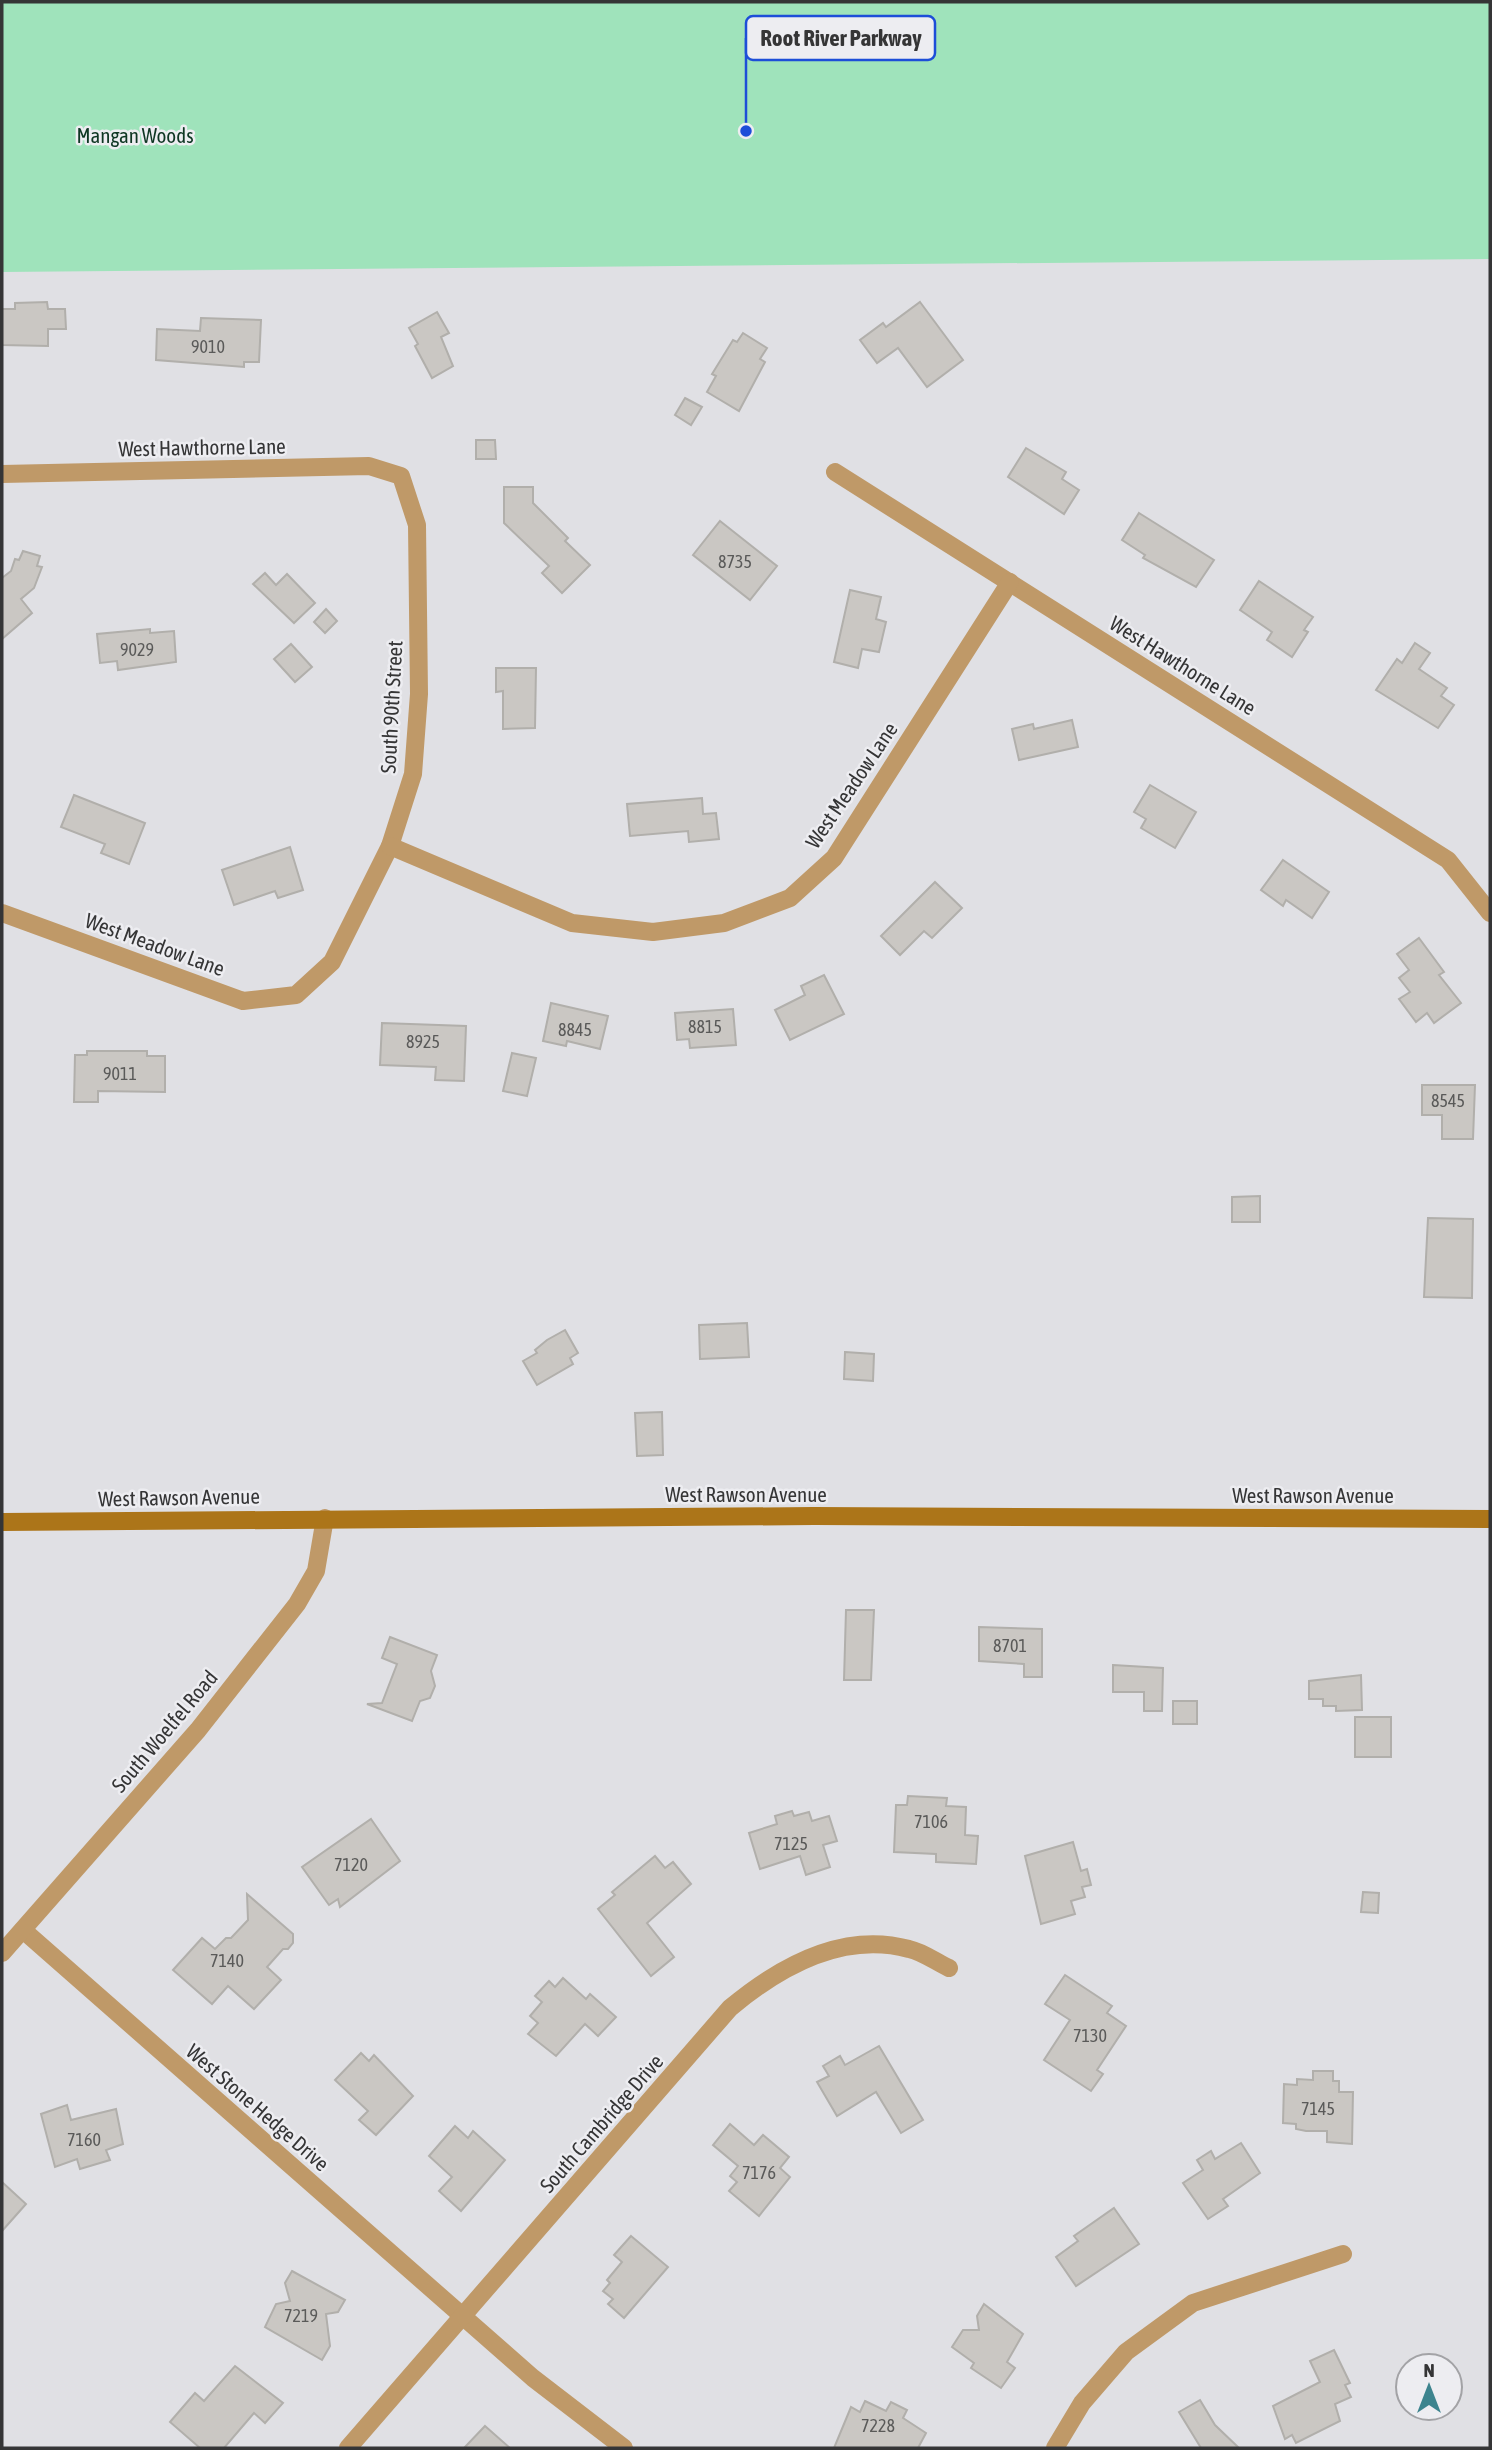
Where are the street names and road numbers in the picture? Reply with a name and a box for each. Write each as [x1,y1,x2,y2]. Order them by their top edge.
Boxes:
street label: West Hawthorne Lane [118,434,286,460]
street label: West Hawthorne Lane [1106,610,1260,720]
street label: South 90th Street [376,640,406,774]
street label: West Meadow Lane [800,718,902,852]
street label: West Meadow Lane [82,908,228,980]
street label: West Rawson Avenue [665,1482,827,1506]
street label: West Rawson Avenue [1232,1483,1394,1507]
street label: West Rawson Avenue [98,1484,260,1510]
street label: South Woelfel Road [106,1665,222,1797]
street label: West Stone Hedge Drive [182,2039,334,2175]
street label: South Cambridge Drive [535,2049,667,2197]

